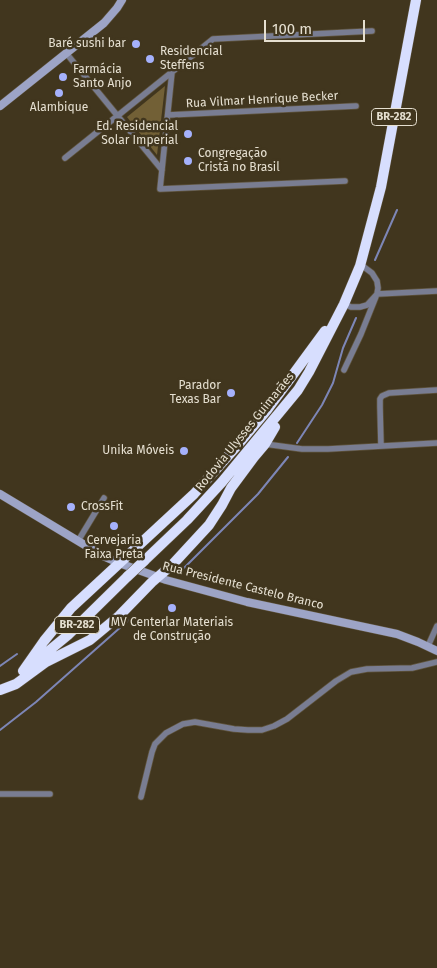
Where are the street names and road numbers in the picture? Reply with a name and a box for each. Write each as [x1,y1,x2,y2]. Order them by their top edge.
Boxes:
street label: Rua Vilmar Henrique Becker [185,89,339,111]
road number: BR-282 [372,108,416,125]
street label: Rodovia Ulysses Guimarães [193,370,297,494]
street label: Rua Presidente Castelo Branco [161,559,325,613]
road number: BR-282 [54,616,100,634]

